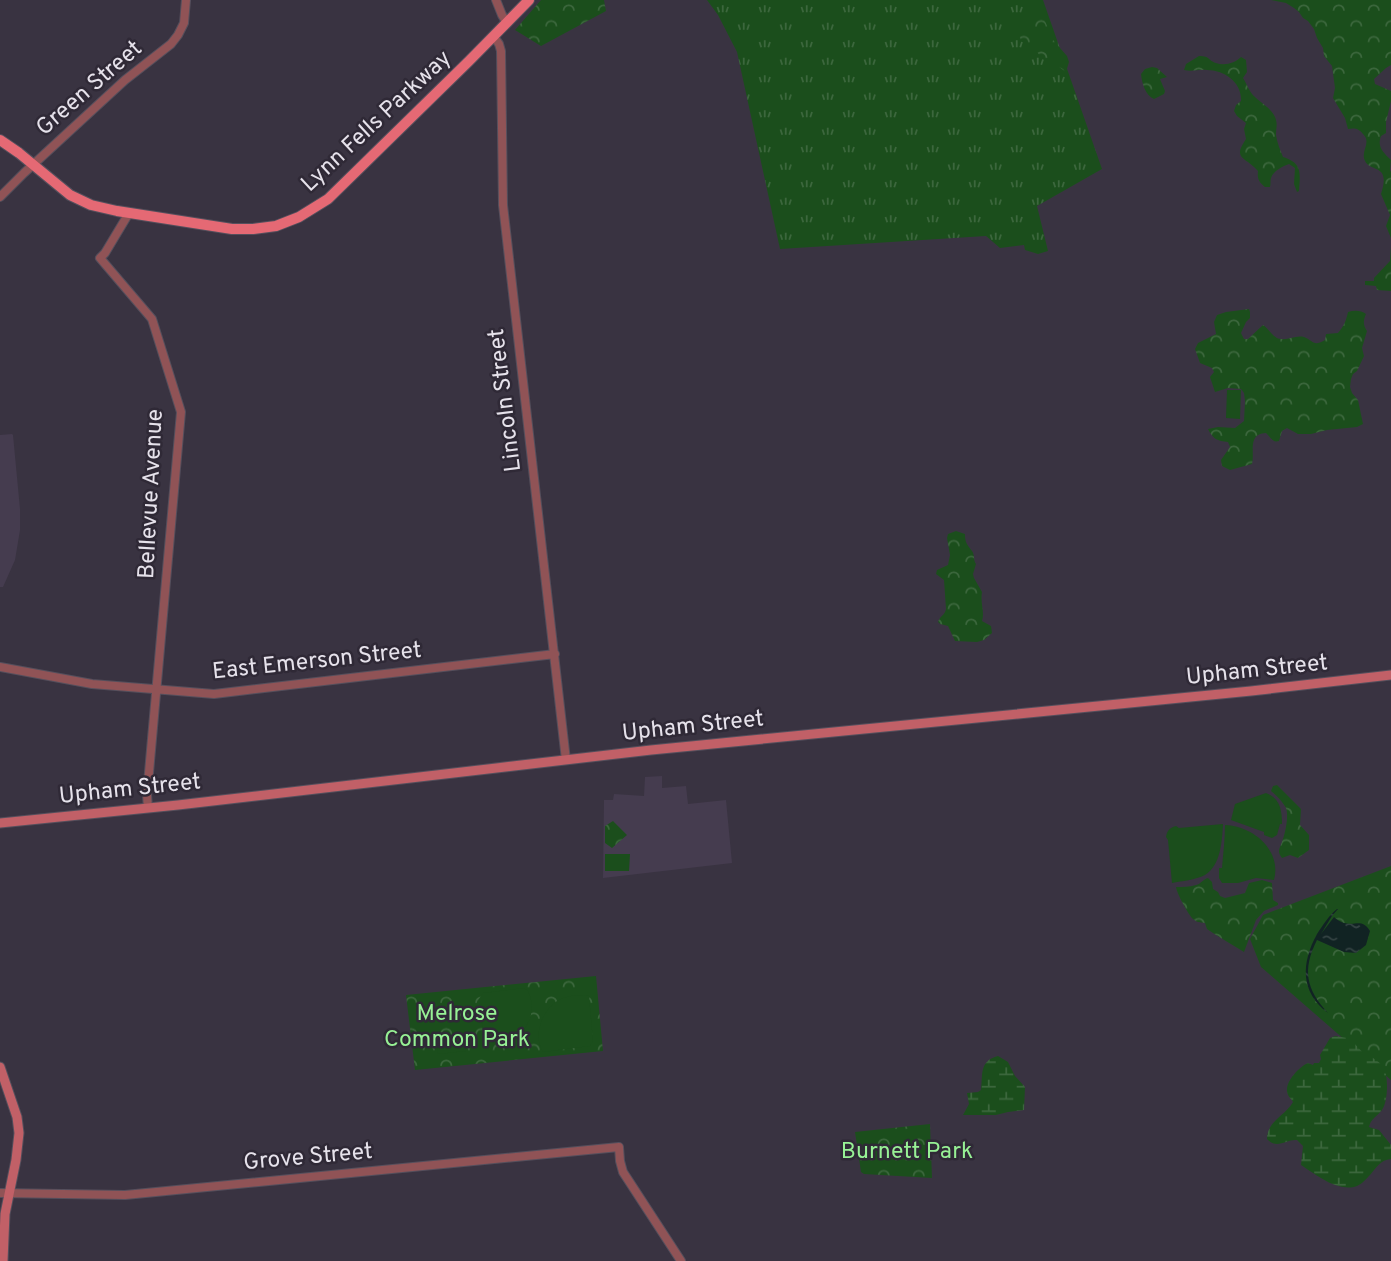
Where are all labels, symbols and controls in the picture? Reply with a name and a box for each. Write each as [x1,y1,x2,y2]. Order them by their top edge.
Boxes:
street label: Green Street [31,35,149,143]
street label: Lynn Fells Parkway [296,45,458,199]
street label: Lincoln Street [483,327,529,473]
street label: Bellevue Avenue [133,408,171,580]
street label: East Emerson Street [211,637,423,687]
street label: Upham Street [1185,649,1329,693]
street label: Upham Street [621,705,765,749]
street label: Upham Street [58,768,202,812]
park label: Melrose Common Park [384,1000,530,1055]
street label: Grove Street [242,1138,374,1178]
park label: Burnett Park [841,1138,973,1167]

